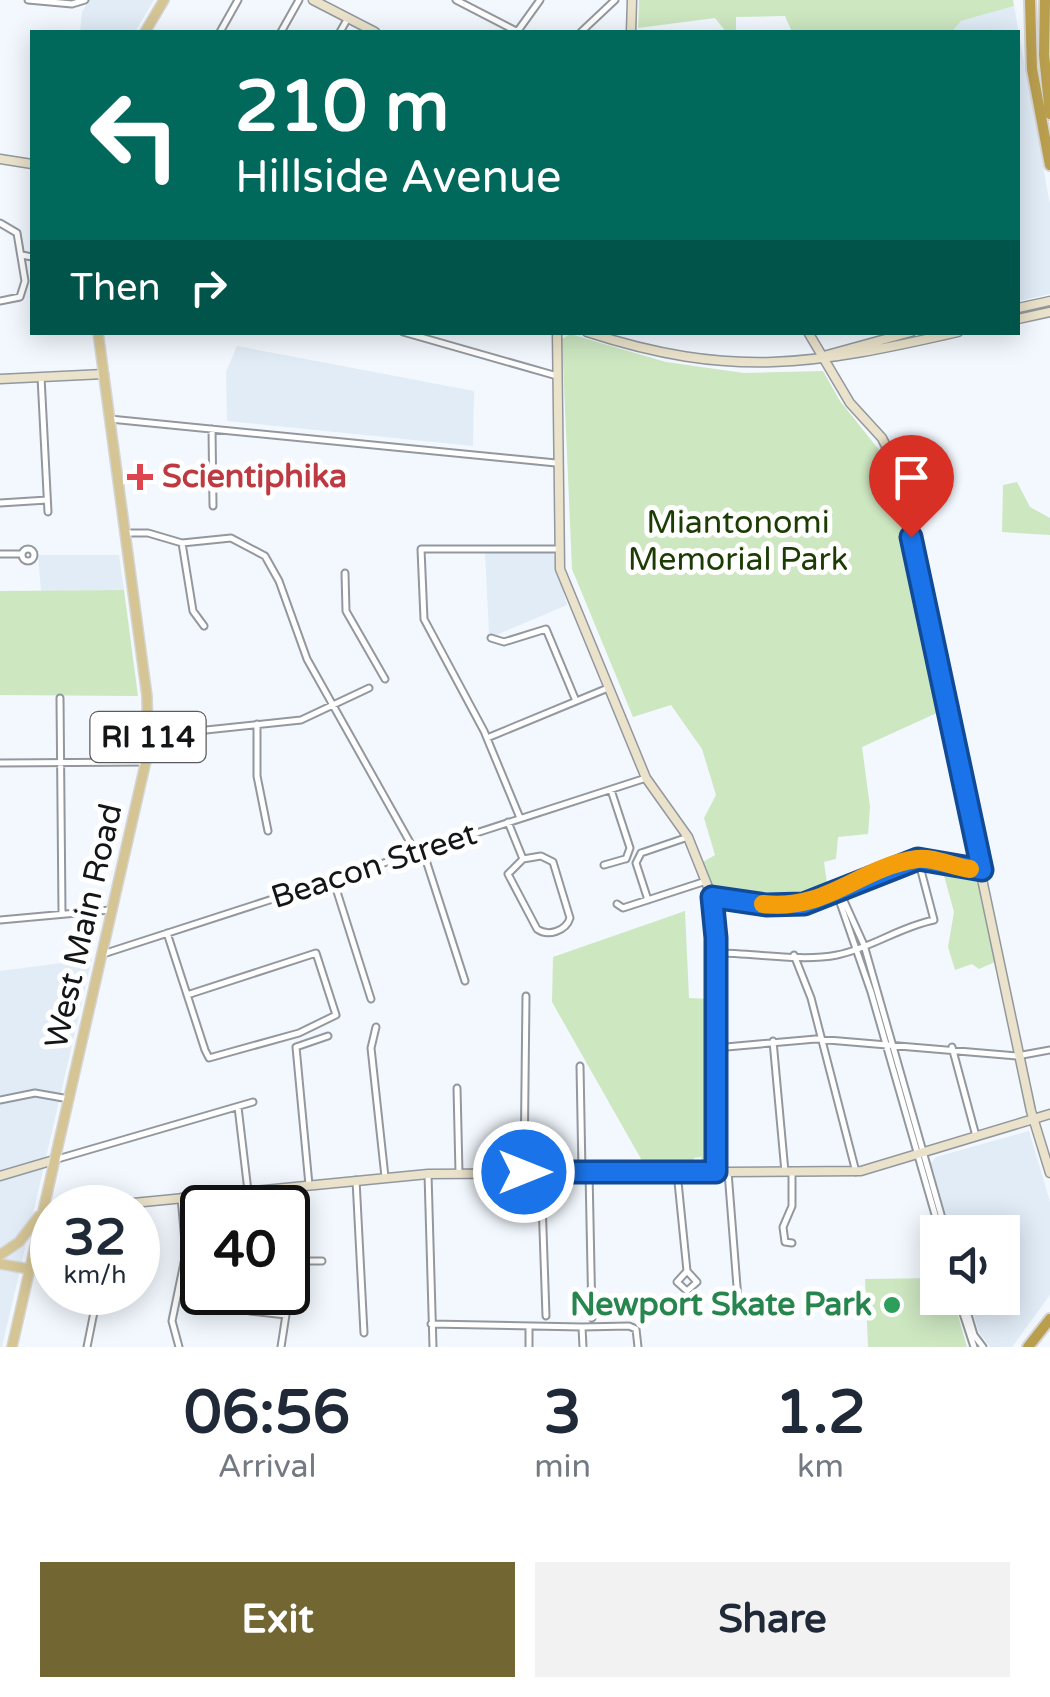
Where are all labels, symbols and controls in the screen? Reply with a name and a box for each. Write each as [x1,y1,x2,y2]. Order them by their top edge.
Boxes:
text: 210 m [235,66,449,150]
icon: left [70,70,200,200]
text: Hillside Avenue [235,151,562,205]
icon: right [181,260,236,315]
text: Then [70,265,161,311]
pin [869,435,954,538]
icon: arrive [884,450,939,505]
place label: Scientiphika [162,458,347,496]
marker: Scientiphika [127,464,153,490]
park label: Miantonomi Memorial Park [628,504,848,579]
road number: RI 114 [90,712,206,762]
street label: West Main Road [37,800,131,1052]
street label: Beacon Street [266,815,482,917]
position arrow [472,1120,576,1224]
speed limit sign: 40 [180,1185,310,1315]
text: 32 [64,1208,126,1268]
map controls [920,1215,1020,1315]
button: sound [920,1215,1020,1315]
text: km/h [64,1260,126,1290]
place label: Newport Skate Park [570,1286,872,1324]
marker: Newport Skate Park [881,1294,903,1316]
text: 06:56 [184,1377,350,1449]
text: 3 [544,1377,582,1449]
text: 1.2 [775,1377,866,1449]
text: Arrival [218,1448,317,1486]
text: min [534,1448,591,1486]
text: km [797,1448,844,1486]
button: Exit [40,1562,515,1677]
button: Share [535,1562,1010,1677]

